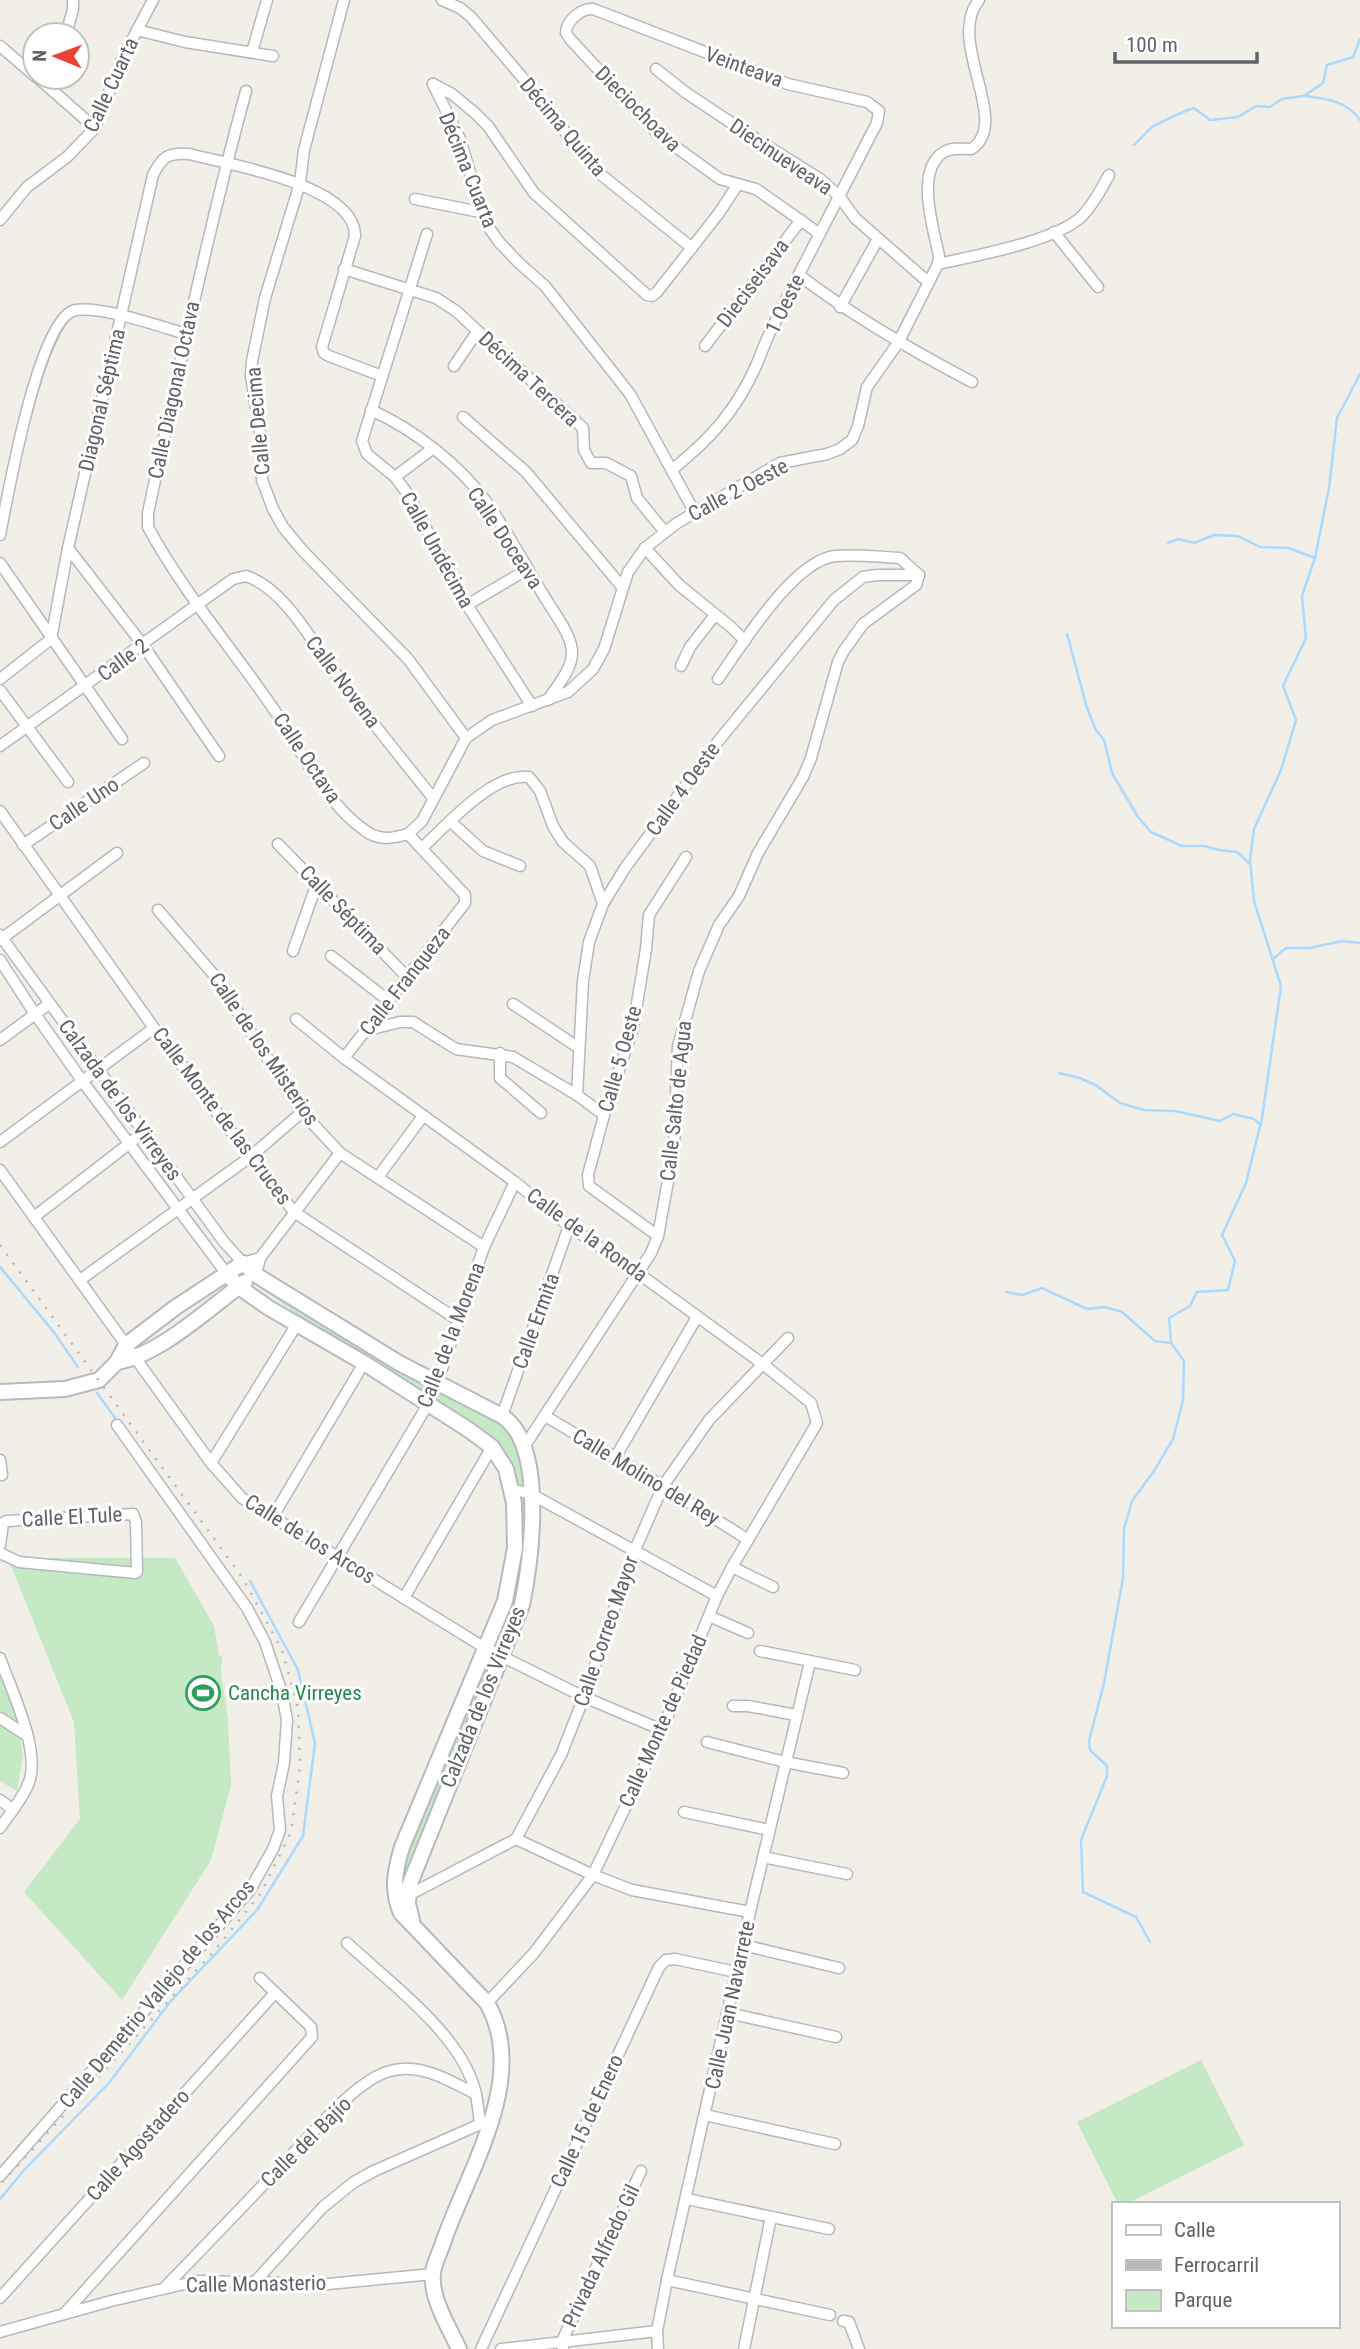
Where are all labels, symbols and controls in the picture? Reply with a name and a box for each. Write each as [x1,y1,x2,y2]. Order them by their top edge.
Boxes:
north arrow [21,21,91,91]
scale bar [1115,21,1257,65]
text: 100 m [1126,33,1178,57]
street label: Calle Cuarta [79,34,143,136]
street label: Veinteava [702,42,786,92]
text: N [28,50,51,62]
street label: Dieciochoava [590,61,686,157]
street label: Décima Quinta [515,73,611,181]
street label: Décima Cuarta [434,109,502,231]
street label: Diecinueveava [725,114,837,200]
street label: Dieciseisava [712,234,794,332]
street label: 1 Oeste [760,270,810,338]
street label: Calle Diagonal Octava [143,299,205,481]
street label: Diagonal Séptima [74,326,130,474]
street label: Décima Tercera [474,327,584,431]
street label: Calle Decima [241,366,275,476]
street label: Calle 2 Oeste [684,454,792,526]
street label: Calle Doceava [462,483,548,593]
street label: Calle Undécima [395,488,479,612]
street label: Calle Novena [301,631,385,733]
street label: Calle 2 [93,634,153,686]
street label: Calle Octava [268,708,346,808]
street label: Calle 4 Oeste [641,738,725,840]
street label: Calle Uno [45,772,123,836]
street label: Calle Séptima [295,861,391,959]
street label: Calle Franqueza [355,922,455,1040]
street label: Calle de los Misterios [204,968,324,1130]
street label: Calle 5 Oeste [593,1003,647,1115]
street label: Calzada de los Virreyes [54,1015,186,1185]
street label: Calle Salto de Agua [656,1020,696,1182]
street label: Calle Monte de las Cruces [148,1023,296,1209]
street label: Calle de la Ronda [522,1183,652,1287]
street label: Calle de la Morena [412,1259,490,1411]
street label: Calle Ermita [508,1270,564,1372]
street label: Calle Molino del Rey [568,1424,724,1531]
street label: Calle de los Arcos [240,1489,380,1589]
street label: Calle El Tule [21,1502,123,1532]
street label: Calle Correo Mayor [569,1552,643,1710]
street label: Calzada de los Virreyes [436,1603,530,1791]
street label: Calle Monte de Piedad [614,1631,712,1811]
sports icon: Cancha Virreyes [184,1674,222,1712]
place label: Cancha Virreyes [228,1681,362,1705]
street label: Calle Demetrio Vallejo de los Arcos [54,1875,260,2113]
street label: Calle Juan Navarrete [700,1918,760,2092]
street label: Calle 15 de Enero [546,2051,628,2191]
street label: Calle Agostadero [82,2084,194,2206]
street label: Calle del Bajío [256,2092,356,2192]
street label: Privada Alfredo Gil [557,2181,645,2331]
legend [1112,2202,1339,2328]
text: Calle [1174,2218,1216,2242]
text: Ferrocarril [1174,2253,1259,2277]
street label: Calle Monasterio [186,2271,326,2297]
text: Parque [1174,2288,1232,2312]

